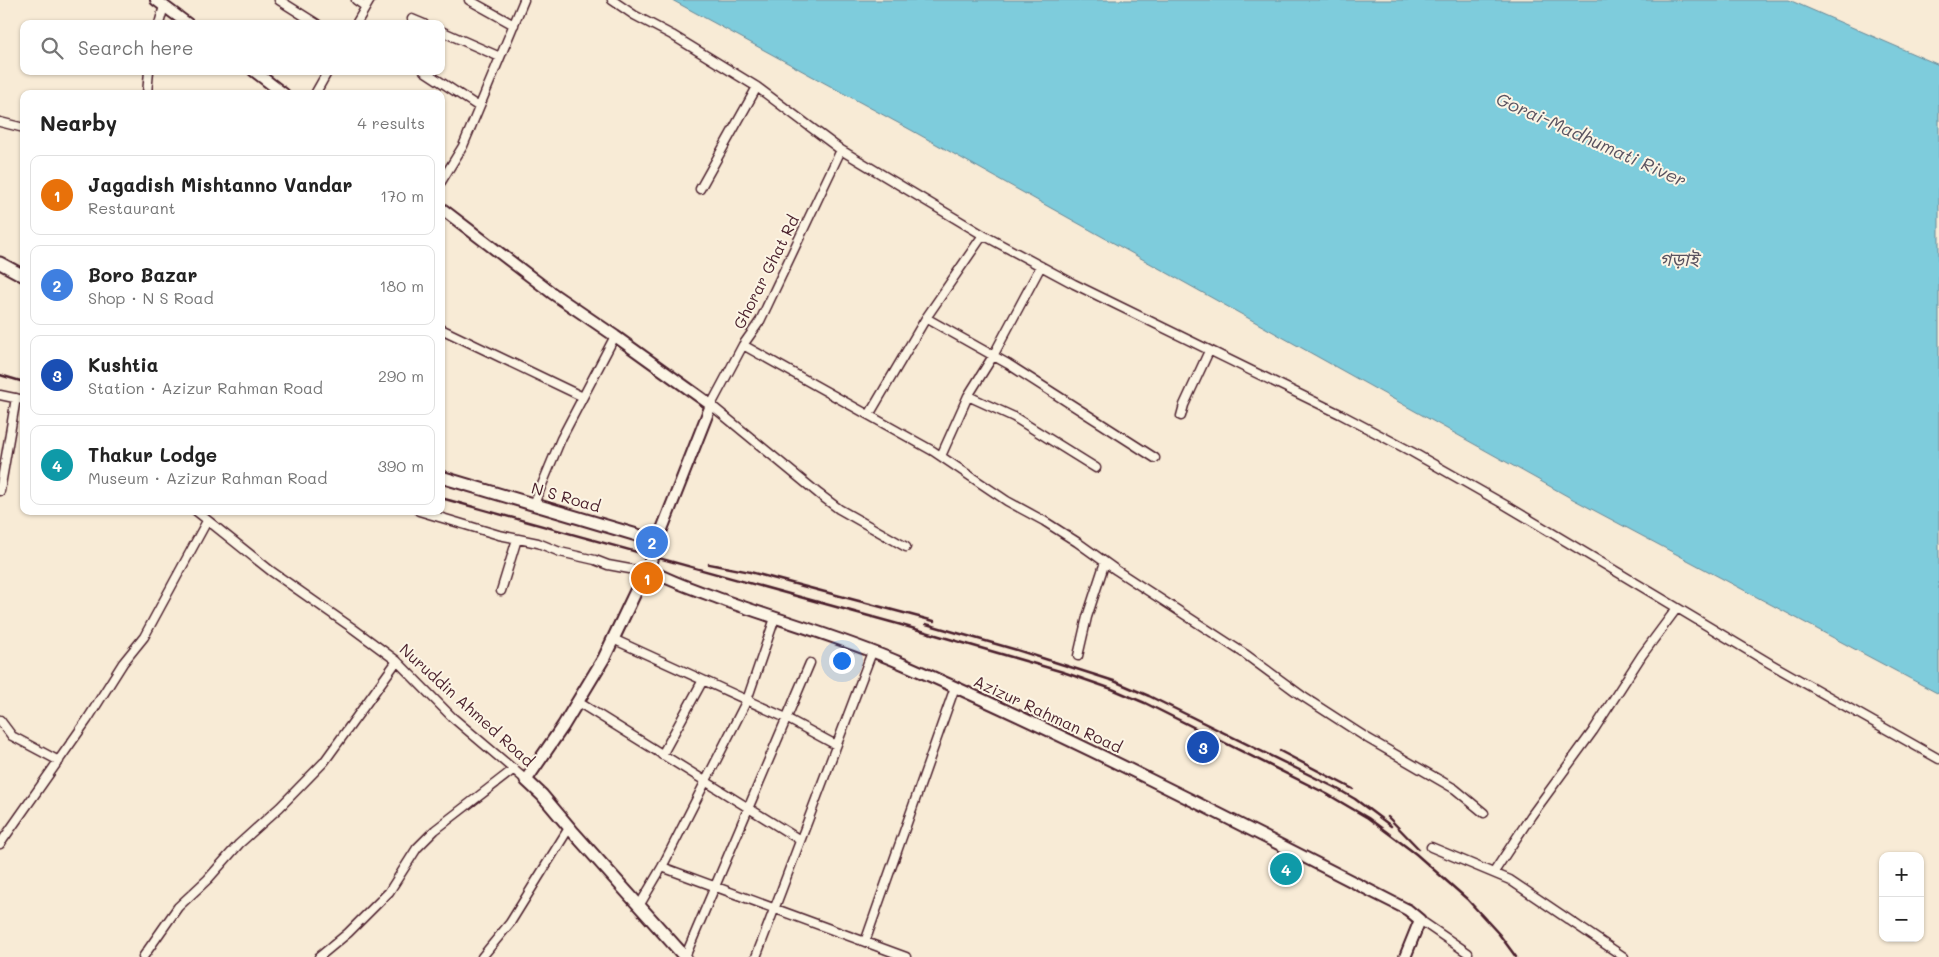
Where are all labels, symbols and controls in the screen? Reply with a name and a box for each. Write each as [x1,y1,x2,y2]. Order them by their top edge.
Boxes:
search box [20,20,445,75]
icon: search [38,34,66,62]
text: Search here [78,35,194,60]
water label: Gorai-Madhumati River [1493,86,1690,192]
text: Nearby [40,109,117,136]
text: 4 results [357,112,425,133]
text: Jagadish Mishtanno Vandar [88,172,353,197]
text: 1 [53,185,61,206]
text: 170 m [380,185,424,206]
text: Restaurant [88,197,176,218]
street label: Ghorar Ghat Rd [728,211,803,332]
water label: গড়াই [1660,247,1702,271]
text: Boro Bazar [88,262,197,287]
text: 2 [53,275,61,296]
text: 180 m [379,275,424,296]
text: Shop · N S Road [88,287,214,308]
text: Kushtia [88,352,159,377]
text: 3 [52,365,62,386]
text: 290 m [378,365,424,386]
text: Station · Azizur Rahman Road [88,377,323,398]
text: Thakur Lodge [88,442,217,467]
text: 4 [52,455,62,476]
text: 390 m [377,455,424,476]
text: Museum · Azizur Rahman Road [88,467,327,488]
street label: N S Road [529,477,603,516]
pin: 2 [636,523,668,561]
pin: 1 [631,559,663,597]
street label: Nuruddin Ahmed Road [396,638,539,771]
your location [829,648,855,674]
street label: Azizur Rahman Road [971,670,1126,757]
pin: 3 [1187,728,1219,766]
pin: 4 [1270,850,1302,888]
map controls [1879,852,1924,942]
button: + [1879,852,1924,897]
button: − [1879,897,1924,942]

